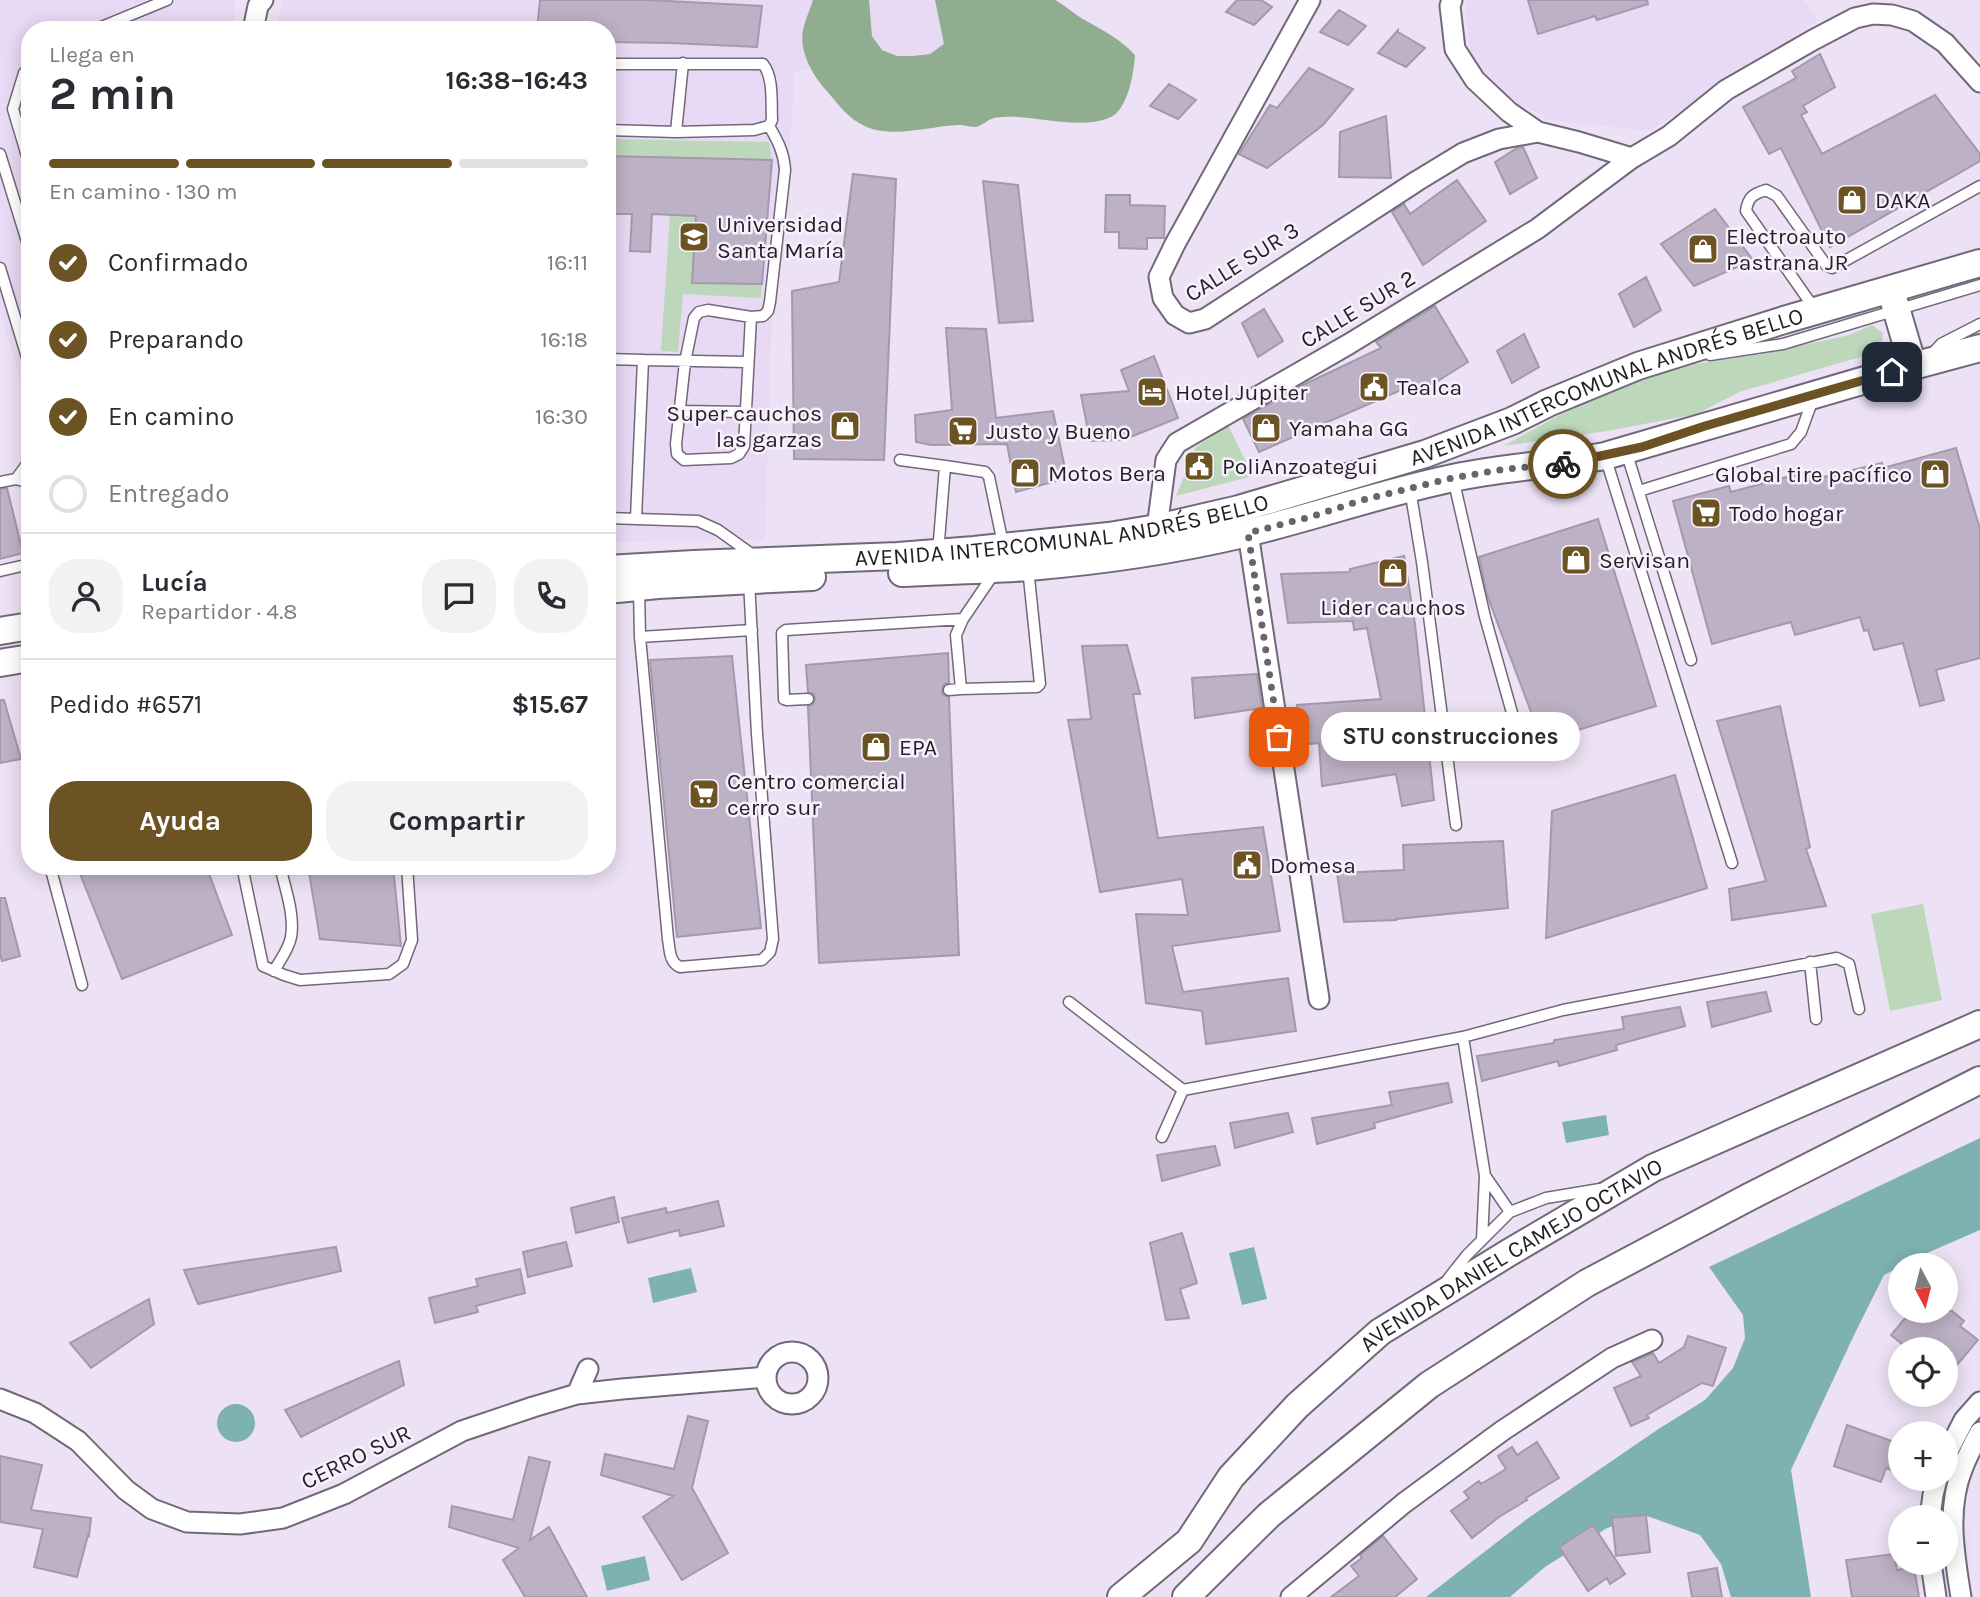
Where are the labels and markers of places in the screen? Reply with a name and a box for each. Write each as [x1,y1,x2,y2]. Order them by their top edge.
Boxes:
shop icon: DAKA [1835,183,1869,217]
place label: DAKA [1875,187,1931,214]
place label: Universidad Santa María [717,211,844,264]
school or university icon: Universidad Santa María [677,220,711,254]
place label: Electroauto Pastrana JR [1726,223,1848,276]
shop icon: Electroauto Pastrana JR [1686,232,1720,266]
pin [1862,342,1922,402]
public building icon: Tealca [1357,370,1391,404]
place label: Tealca [1397,374,1462,401]
hotel icon: Hotel Jupiter [1135,375,1169,409]
place label: Hotel Jupiter [1175,379,1308,406]
place label: Super cauchos las garzas [666,400,822,453]
shop icon: Super cauchos las garzas [828,409,862,443]
shop icon: Yamaha GG [1249,411,1283,445]
supermarket icon: Justo y Bueno [946,414,980,448]
place label: Yamaha GG [1289,415,1409,442]
place label: Justo y Bueno [986,418,1131,445]
public building icon: PoliAnzoategui [1182,449,1216,483]
place label: PoliAnzoategui [1222,453,1378,480]
shop icon: Motos Bera [1008,456,1042,490]
shop icon: Global tire pacífico [1918,457,1952,491]
place label: Motos Bera [1048,460,1166,487]
place label: Global tire pacífico [1715,461,1912,488]
supermarket icon: Todo hogar [1689,496,1723,530]
place label: Todo hogar [1729,500,1844,527]
shop icon: Servisan [1559,543,1593,577]
place label: Servisan [1599,547,1690,574]
shop icon: Lider cauchos [1376,556,1410,590]
place label: Lider cauchos [1320,594,1466,621]
pin [1249,707,1309,767]
callout: STU construcciones [1321,712,1580,762]
shop icon: EPA [859,730,893,764]
place label: EPA [899,734,937,761]
place label: Centro comercial cerro sur [727,768,906,821]
supermarket icon: Centro comercial cerro sur [687,777,721,811]
public building icon: Domesa [1230,848,1264,882]
place label: Domesa [1270,852,1356,879]

